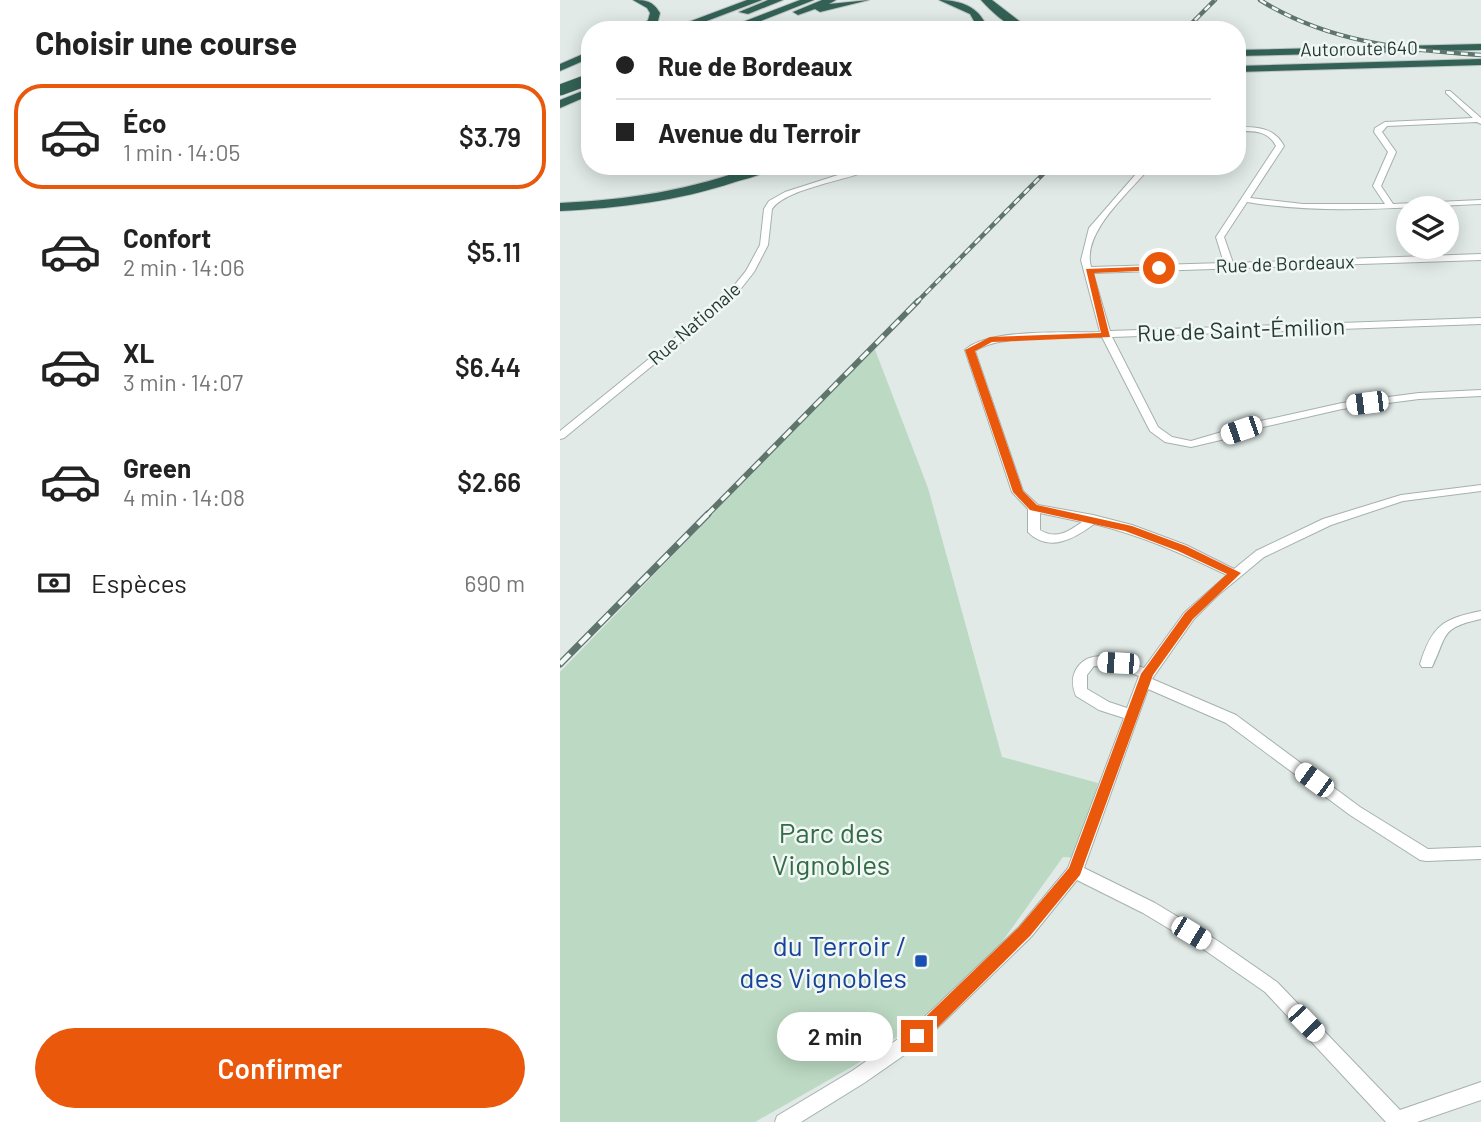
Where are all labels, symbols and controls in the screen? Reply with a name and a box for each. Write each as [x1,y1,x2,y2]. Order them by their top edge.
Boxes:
text: Choisir une course [35,23,297,61]
street label: Autoroute 640 [1300,35,1418,61]
text: Rue de Bordeaux [658,50,853,81]
icon: car [39,105,102,168]
text: Éco [123,107,166,138]
text: Avenue du Terroir [658,117,861,148]
text: $3.79 [459,121,521,152]
text: 1 min · 14:05 [123,138,240,166]
map controls [1396,196,1459,259]
button: layers [1396,196,1459,259]
icon: car [39,220,102,283]
text: Confort [123,222,211,253]
text: $5.11 [467,236,521,267]
street label: Rue de Bordeaux [1215,249,1355,277]
route start [1143,252,1175,284]
text: 2 min · 14:06 [123,253,245,281]
street label: Rue Nationale [643,277,745,369]
street label: Rue de Saint-Émilion [1137,311,1345,347]
icon: car [39,335,102,398]
text: XL [123,337,154,368]
text: $6.44 [455,351,521,382]
text: 3 min · 14:07 [123,368,243,396]
car [1345,390,1390,416]
car [1218,413,1265,447]
icon: car [39,450,102,513]
text: Green [123,452,191,483]
text: $2.66 [457,466,521,497]
text: 4 min · 14:08 [123,483,245,511]
icon: cash [35,564,73,602]
text: Espèces [91,567,187,598]
text: 690 m [465,569,525,597]
car [1097,651,1140,675]
car [1291,759,1338,801]
park label: Parc des Vignobles [772,815,890,881]
car [1168,913,1215,953]
place label: du Terroir / des Vignobles [739,928,907,994]
marker: du Terroir / des Vignobles [913,953,929,969]
car [1284,1001,1329,1045]
callout: 2 min [777,1012,892,1060]
route end [901,1020,933,1052]
text: 2 min [808,1022,862,1050]
button: Confirmer [35,1028,525,1108]

